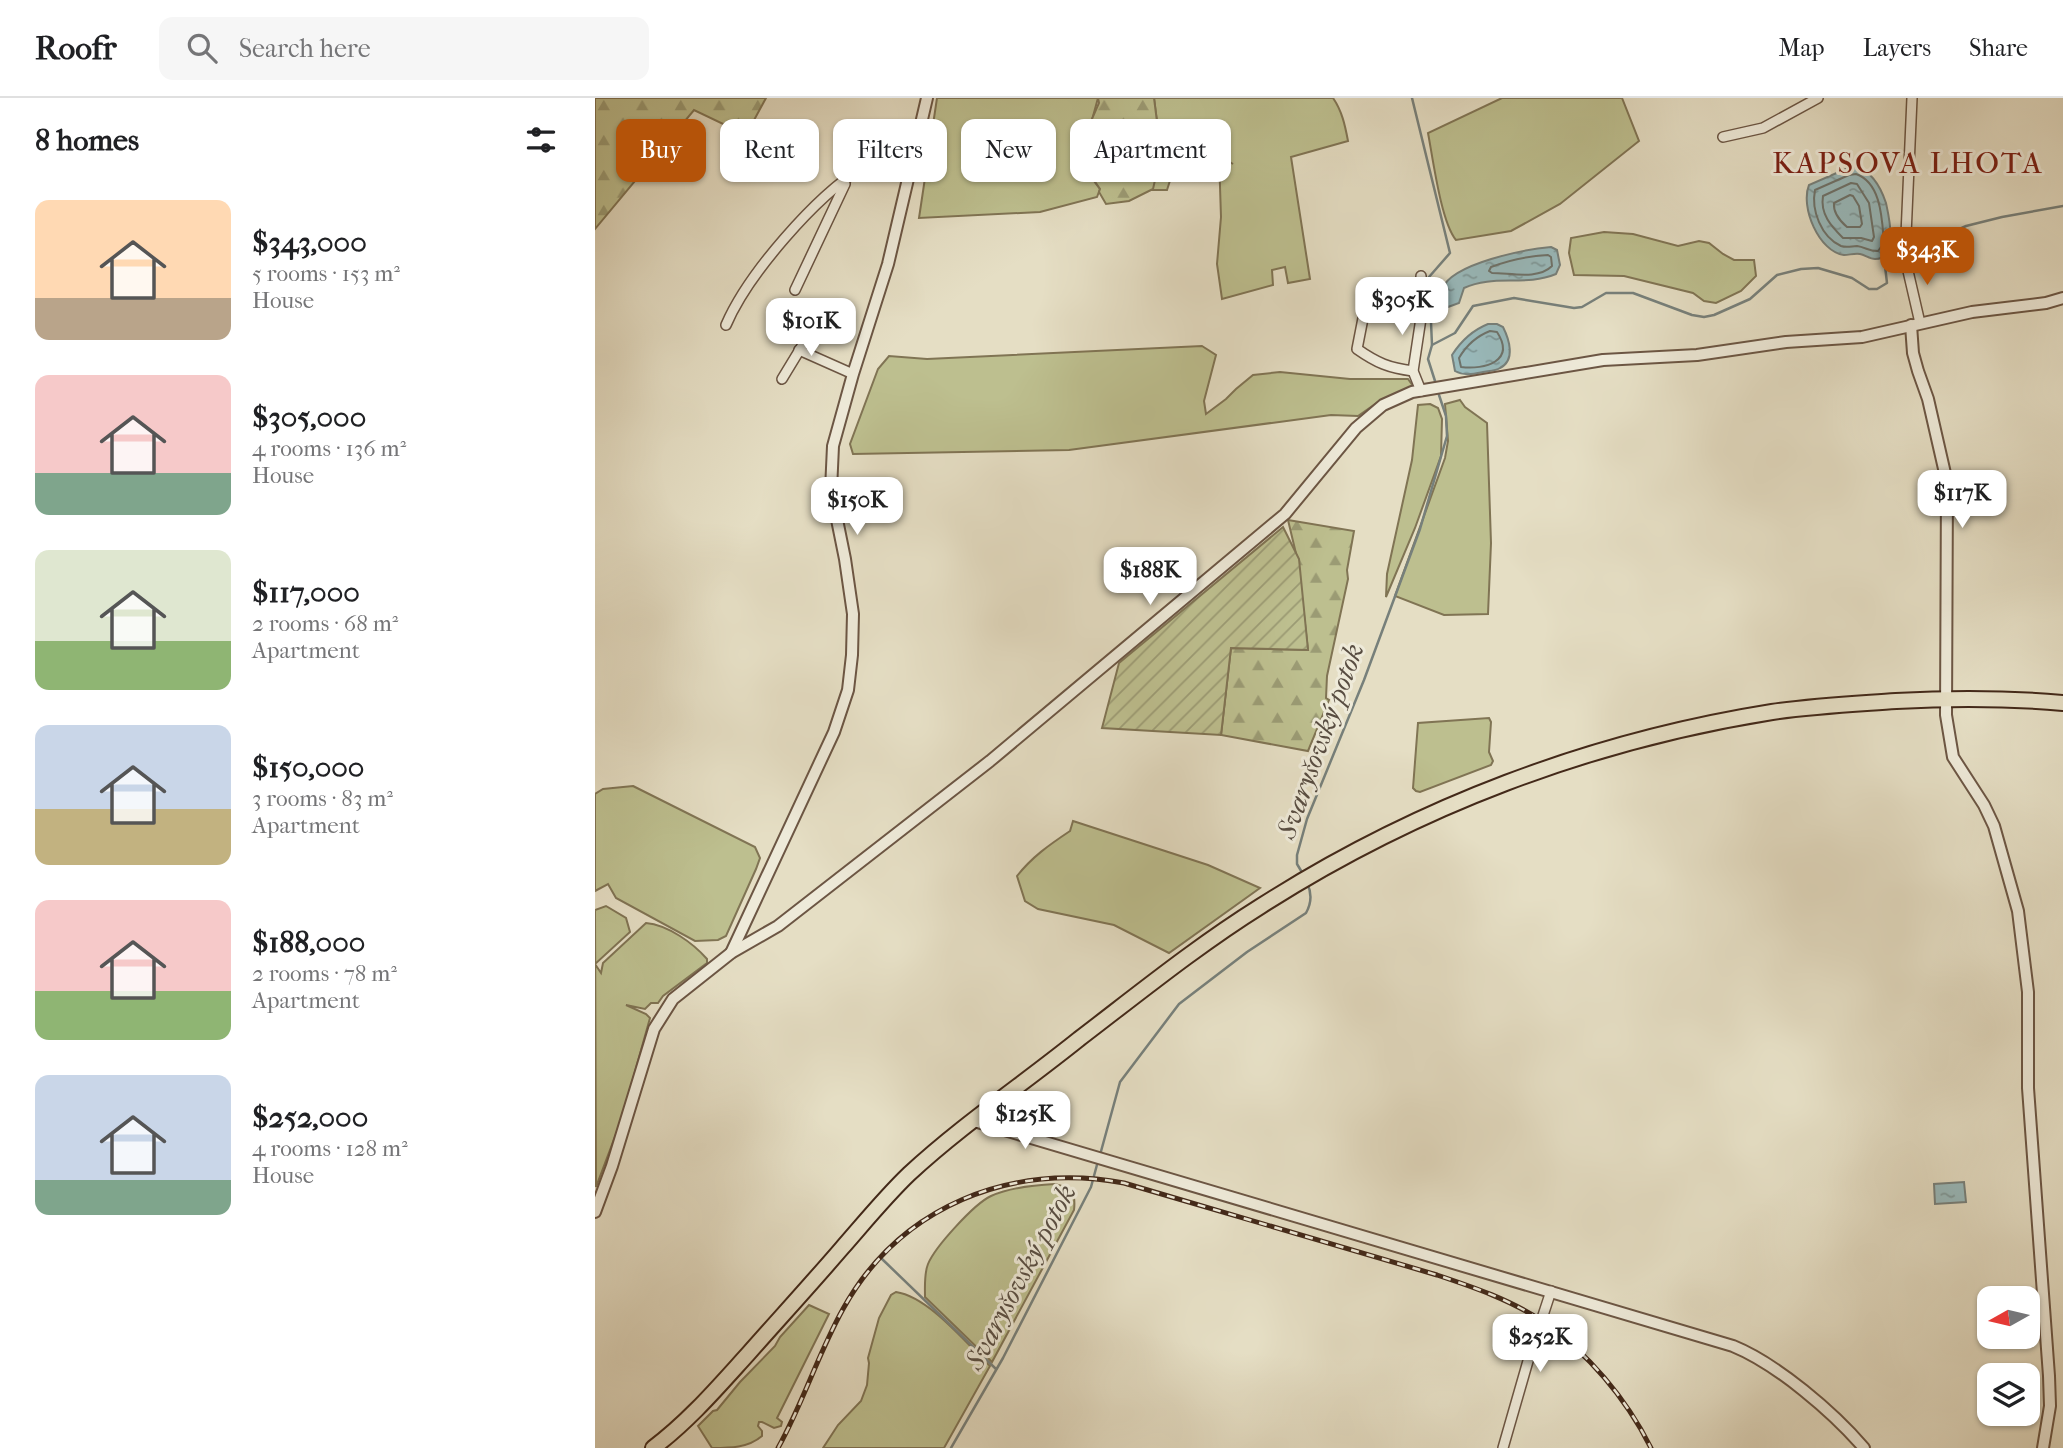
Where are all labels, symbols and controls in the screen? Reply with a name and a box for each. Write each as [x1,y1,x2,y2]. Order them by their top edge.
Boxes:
search box [159,17,649,80]
text: Roofr [35,29,117,68]
icon: search [183,29,221,67]
text: Search here [239,33,371,64]
text: Map [1779,34,1825,62]
text: Layers [1863,34,1931,62]
text: Share [1969,34,2028,62]
chip: Buy [616,119,706,182]
chip: Rent [720,119,819,182]
chip: Filters [833,119,947,182]
chip: New [961,119,1056,182]
chip: Apartment [1070,119,1231,182]
icon: filters [522,121,560,159]
text: 8 homes [35,123,139,158]
district label: KAPSOVA LHOTA [1772,146,2044,181]
text: $343,000 [252,225,367,260]
icon: home [91,228,175,312]
pin: $343K [1878,228,1976,287]
text: $343K [1896,236,1958,263]
text: 5 rooms · 153 m² [252,260,400,287]
pin: $305K [1353,278,1451,337]
text: $305K [1371,286,1433,313]
text: House [252,287,314,314]
pin: $101K [762,299,860,358]
text: $101K [782,307,840,334]
text: $305,000 [252,400,366,435]
icon: home [91,403,175,487]
text: 4 rooms · 136 m² [252,435,406,462]
text: House [252,462,314,489]
pin: $117K [1913,470,2011,530]
pin: $150K [808,478,906,537]
text: $117K [1934,479,1990,506]
text: $150K [827,486,887,513]
pin: $188K [1101,547,1199,607]
text: $188K [1120,556,1180,583]
text: $117,000 [252,575,360,610]
icon: home [91,578,175,662]
text: 2 rooms · 68 m² [252,610,398,637]
text: Apartment [252,637,360,664]
water label: Svaryšovský potok [1269,639,1371,844]
text: $150,000 [252,750,364,785]
icon: home [91,753,175,837]
text: 3 rooms · 83 m² [252,785,393,812]
text: Apartment [252,812,360,839]
text: $188,000 [252,925,365,960]
icon: home [91,928,175,1012]
text: 2 rooms · 78 m² [252,960,397,987]
text: Apartment [252,987,360,1014]
pin: $125K [976,1091,1074,1151]
text: $252,000 [252,1100,368,1135]
text: $125K [995,1100,1055,1127]
icon: home [91,1103,175,1187]
text: 4 rooms · 128 m² [252,1135,408,1162]
text: House [252,1162,314,1189]
water label: Svaryšovský potok [957,1179,1083,1376]
north arrow [1977,1286,2041,1349]
map controls [1977,1286,2040,1426]
pin: $252K [1491,1314,1589,1374]
text: $252K [1509,1323,1571,1350]
button: layers [1977,1363,2040,1426]

